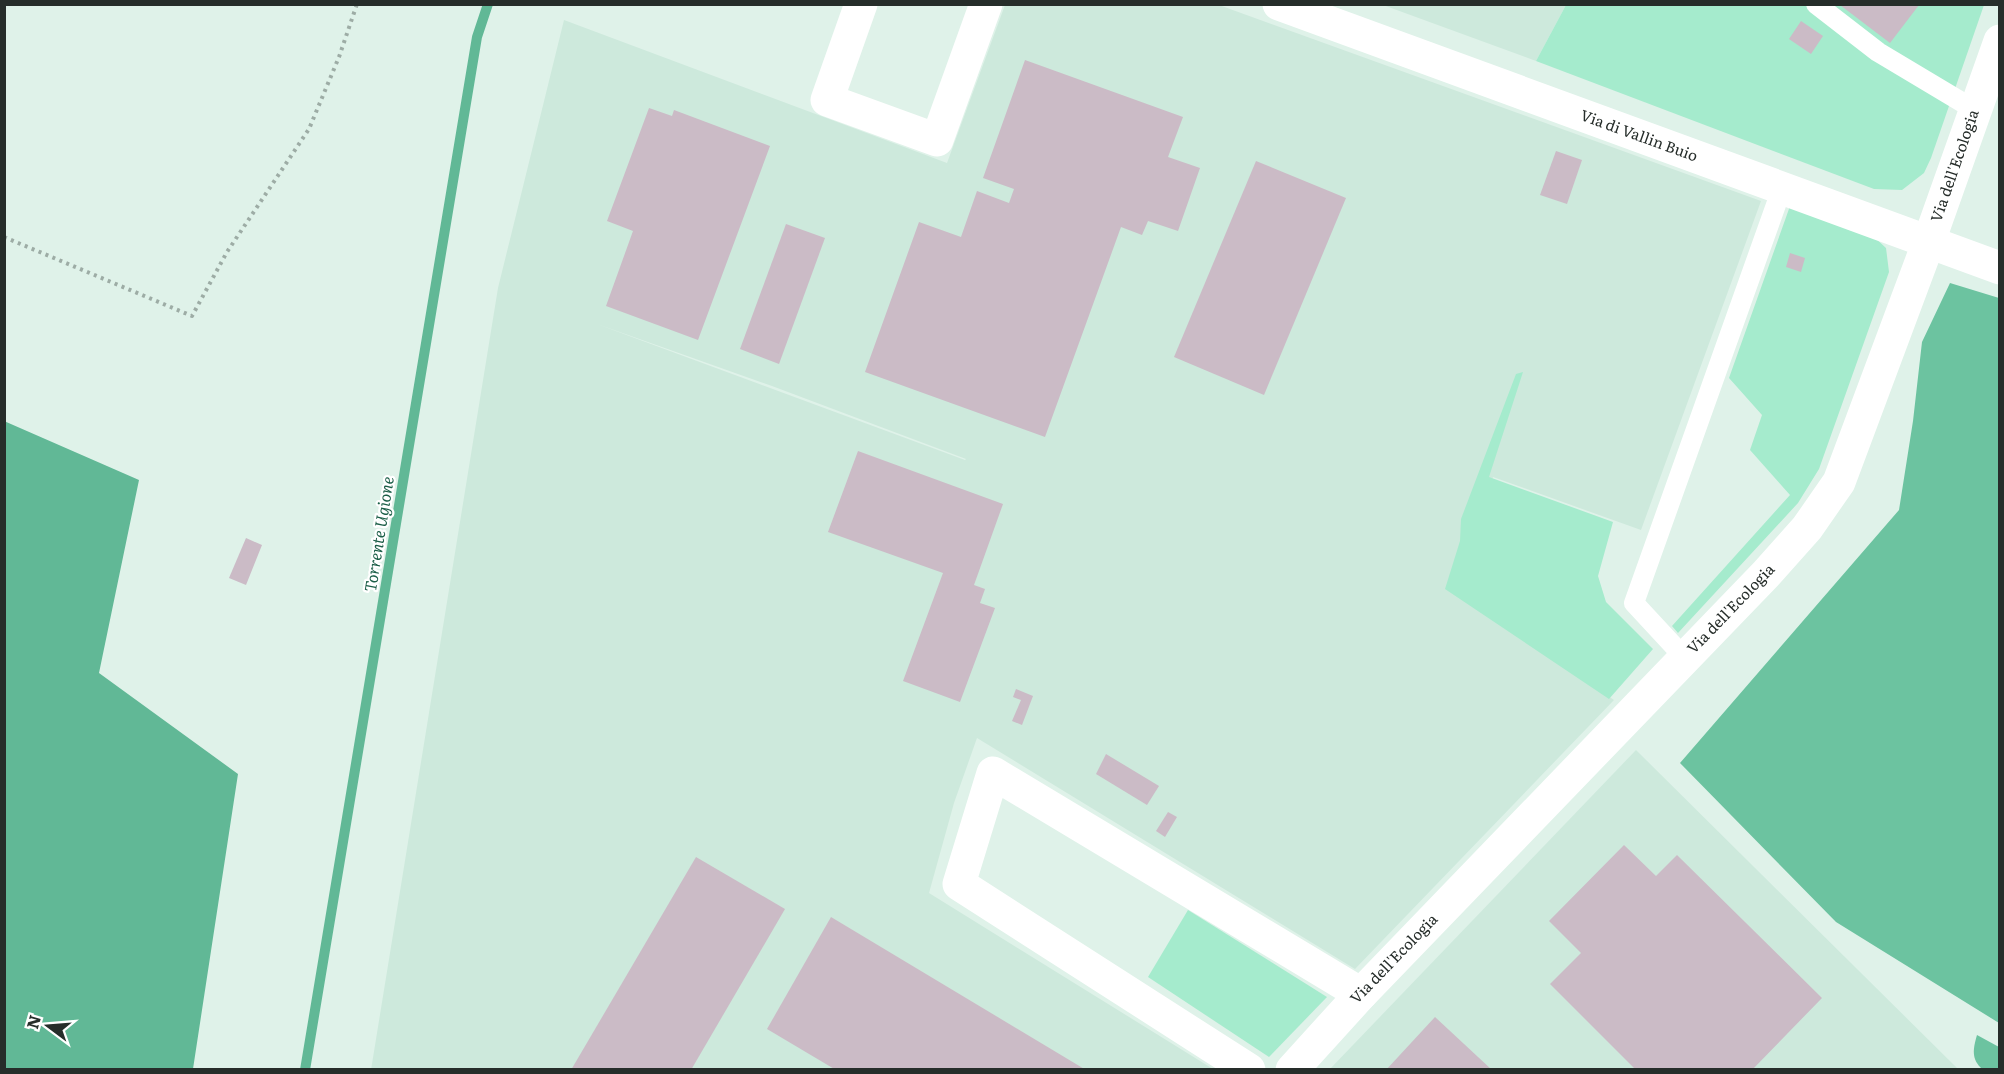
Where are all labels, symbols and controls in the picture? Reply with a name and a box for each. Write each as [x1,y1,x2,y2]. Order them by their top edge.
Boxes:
street label: Via di Vallin Buio [1578,103,1702,167]
street label: Via dell'Ecologia [1924,105,1984,225]
water label: Torrente Ugione [357,474,399,593]
street label: Via dell'Ecologia [1681,557,1780,658]
street label: Via dell'Ecologia [1344,907,1443,1008]
north arrow [18,996,78,1056]
text: N [19,1012,46,1031]

